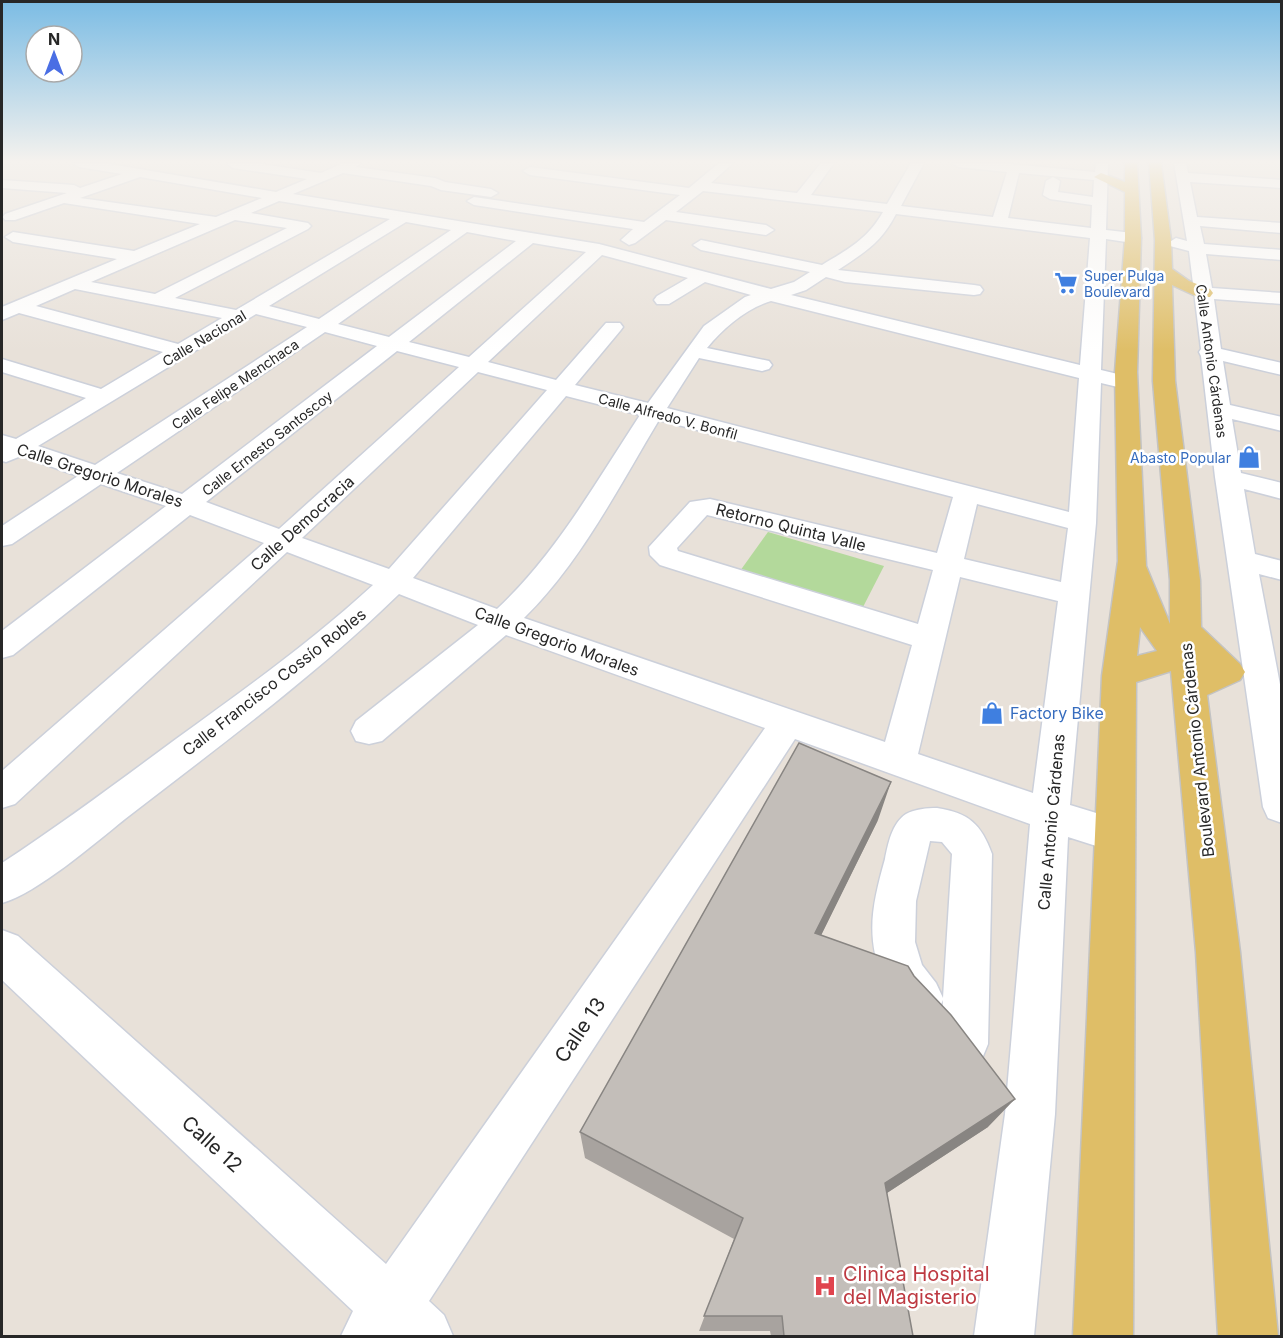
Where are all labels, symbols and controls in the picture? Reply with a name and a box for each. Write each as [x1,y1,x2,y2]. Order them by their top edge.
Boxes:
north arrow [24,24,84,84]
text: N [48,29,60,49]
place label: Super Pulga Boulevard [1084,267,1164,300]
supermarket icon: Super Pulga Boulevard [1053,270,1079,296]
street label: Calle Antonio Cárdenas [1193,283,1231,439]
street label: Calle Nacional [159,306,249,370]
street label: Calle Felipe Menchaca [168,335,302,433]
street label: Calle Ernesto Santoscoy [198,387,336,499]
street label: Calle Alfredo V. Bonfil [597,389,739,443]
street label: Calle Gregorio Morales [14,439,186,511]
shop icon: Abasto Popular [1236,444,1262,470]
place label: Abasto Popular [1130,449,1231,466]
street label: Calle Democracia [246,471,358,575]
street label: Retorno Quinta Valle [714,499,868,555]
street label: Calle Gregorio Morales [472,602,642,680]
street label: Calle Francisco Cossío Robles [178,604,370,760]
street label: Boulevard Antonio Cárdenas [1176,642,1218,858]
shop icon: Factory Bike [979,700,1005,726]
place label: Factory Bike [1010,703,1104,723]
street label: Calle Antonio Cárdenas [1033,733,1069,911]
street label: Calle 13 [550,993,610,1067]
street label: Calle 12 [177,1111,247,1177]
place label: Clinica Hospital del Magisterio [843,1262,990,1309]
hospital icon: Clinica Hospital del Magisterio [812,1273,838,1299]

